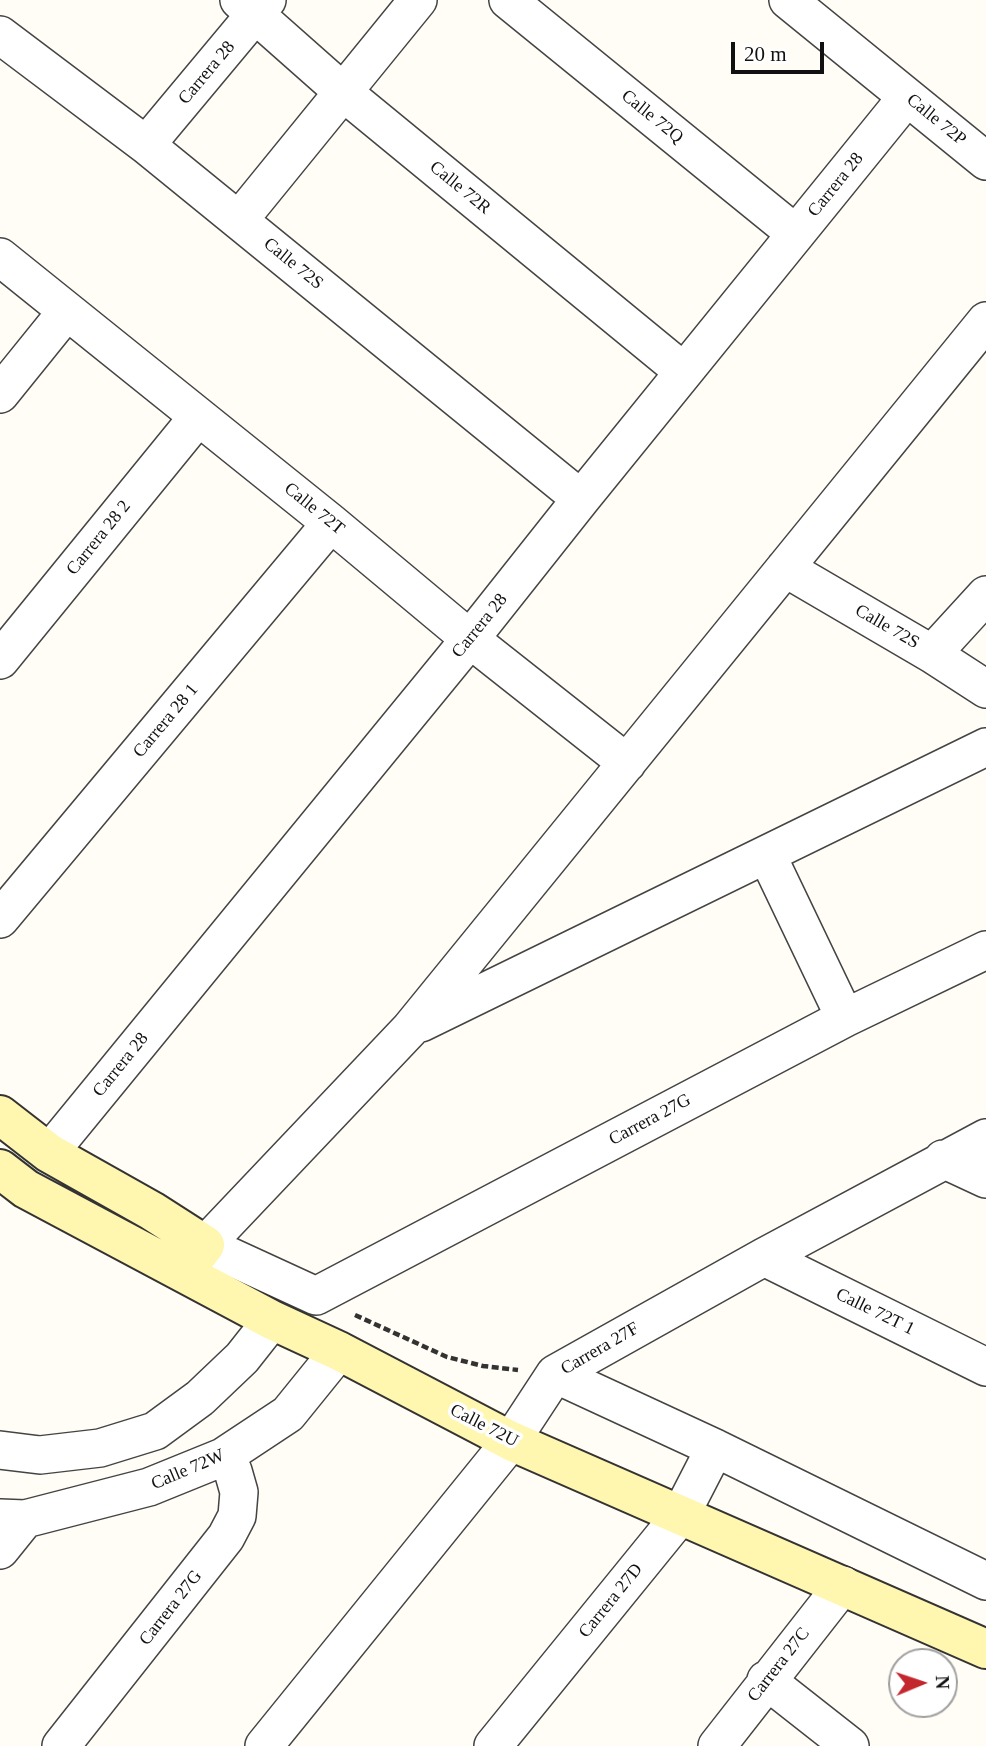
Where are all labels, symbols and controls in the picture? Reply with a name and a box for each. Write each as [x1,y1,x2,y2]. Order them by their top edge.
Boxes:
scale bar [734,28,827,72]
street label: Carrera 28 [174,37,240,109]
text: 20 m [744,42,787,66]
street label: Calle 72Q [617,85,687,149]
street label: Calle 72P [902,89,970,151]
street label: Carrera 28 [804,148,868,222]
street label: Calle 72R [425,157,495,219]
street label: Calle 72S [259,233,327,295]
street label: Calle 72T [279,478,349,540]
street label: Carrera 28 2 [62,496,136,580]
street label: Carrera 28 [448,589,512,663]
street label: Calle 72S [851,600,923,654]
street label: Carrera 28 1 [129,680,203,762]
street label: Carrera 28 [89,1028,153,1102]
street label: Carrera 27G [605,1089,695,1151]
street label: Calle 72T 1 [832,1284,918,1340]
street label: Carrera 27F [557,1318,643,1380]
street label: Calle 72U [446,1400,522,1452]
street label: Calle 72W [148,1445,228,1495]
street label: Carrera 27D [574,1559,648,1643]
street label: Carrera 27G [135,1566,207,1650]
street label: Carrera 27C [743,1623,815,1707]
north arrow [888,1648,958,1718]
text: N [932,1675,953,1690]

